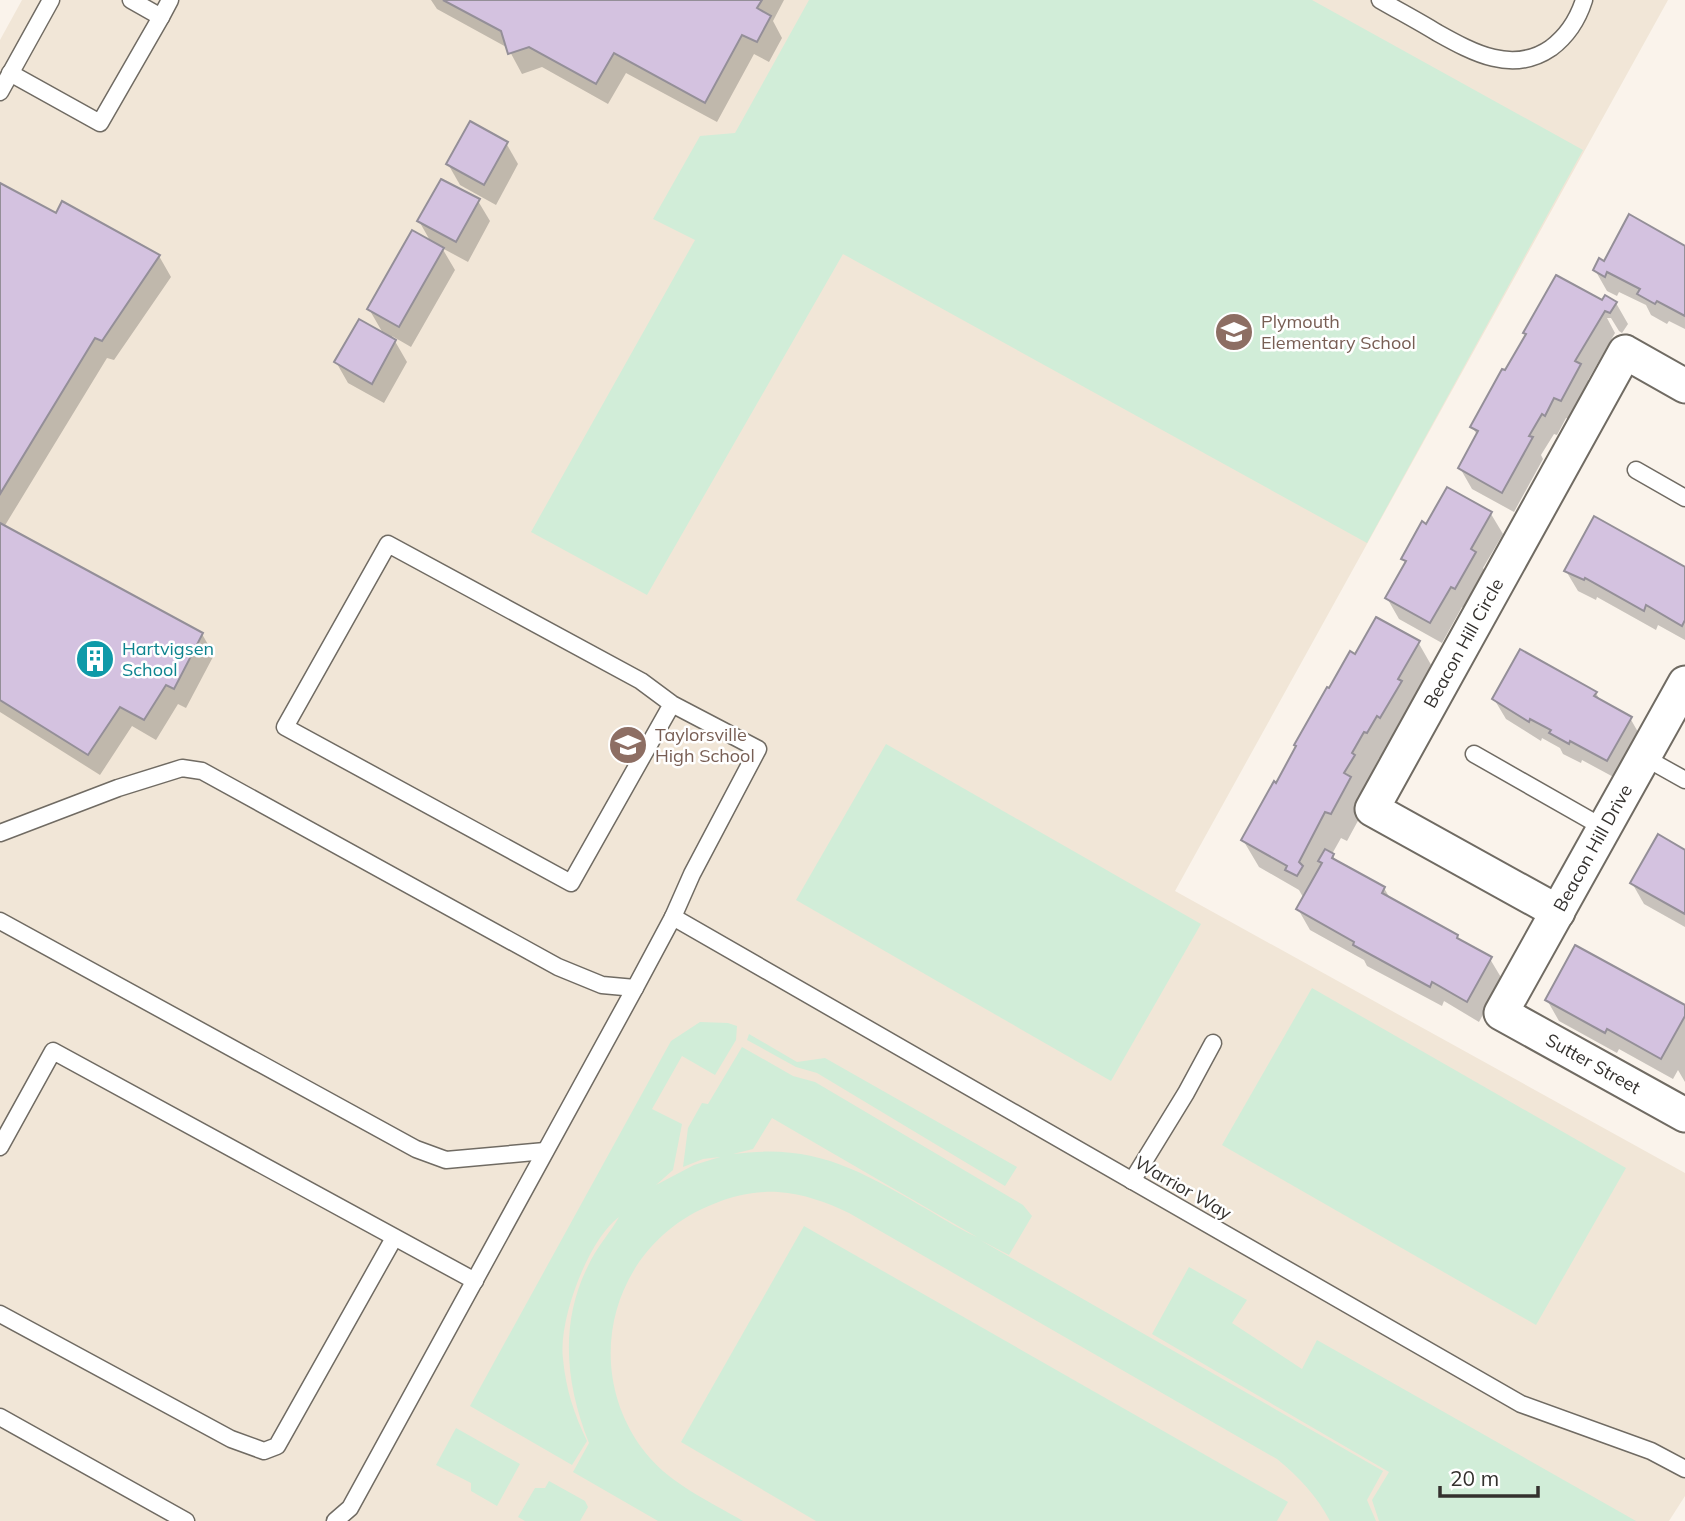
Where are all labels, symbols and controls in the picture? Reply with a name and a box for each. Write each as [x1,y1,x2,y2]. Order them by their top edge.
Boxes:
place label: Plymouth Elementary School [1261,310,1416,354]
school or university icon: Plymouth Elementary School [1213,311,1255,353]
street label: Beacon Hill Circle [1418,574,1508,712]
place label: Hartvigsen School [122,637,214,681]
building icon: Hartvigsen School [74,638,116,680]
place label: Taylorsville High School [655,723,755,767]
school or university icon: Taylorsville High School [607,724,649,766]
street label: Beacon Hill Drive [1548,780,1637,915]
street label: Sutter Street [1542,1028,1645,1099]
street label: Warrior Way [1131,1151,1236,1225]
scale bar [1440,1454,1538,1498]
text: 20 m [1450,1465,1499,1491]

